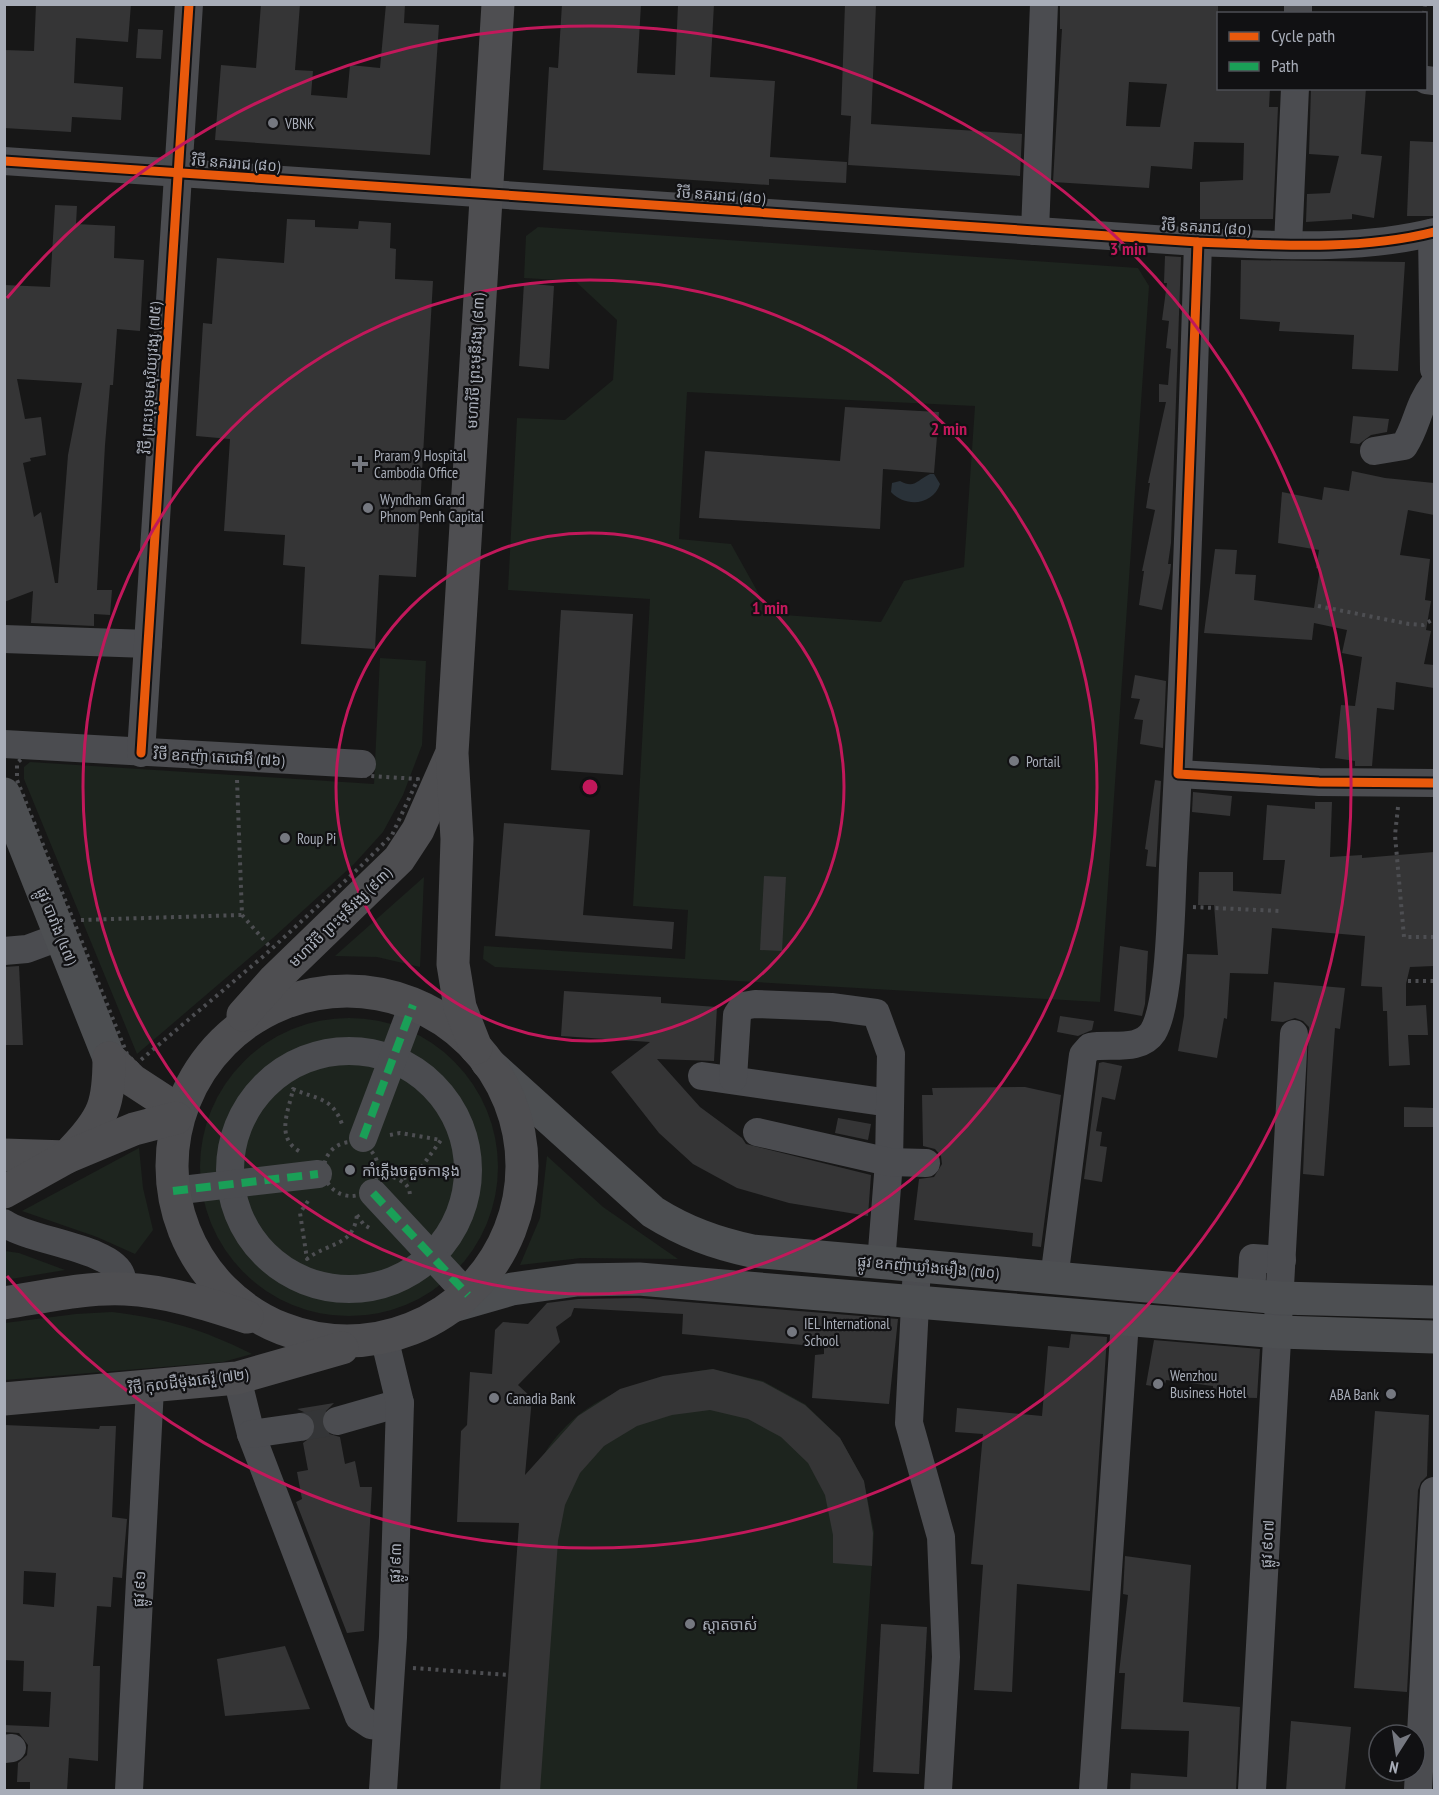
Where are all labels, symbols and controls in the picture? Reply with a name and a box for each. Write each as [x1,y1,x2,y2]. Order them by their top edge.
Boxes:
legend [1217,12,1427,90]
text: Cycle path [1271,24,1335,47]
text: Path [1271,54,1299,77]
place label: VBNK [284,114,315,133]
marker: VBNK [266,116,280,130]
street label: វិថី នគររាជ (៨០) [191,150,282,176]
street label: វិថី នគររាជ (៨០) [676,182,767,208]
street label: វិថី នគររាជ (៨០) [1161,215,1251,239]
text: 3 min [1110,237,1146,260]
street label: មហាវិថី ព្រះមុនីវង្ស (៩៣) [462,292,488,429]
street label: វិថី ព្រះបុទុមសុរិយ្យវង្ស (៧៥) [135,301,165,455]
text: 2 min [931,417,967,440]
place label: Praram 9 Hospital Cambodia Office [374,446,467,482]
marker: Praram 9 Hospital Cambodia Office [351,455,369,473]
place label: Wyndham Grand Phnom Penh Capital [380,490,485,526]
marker: Wyndham Grand Phnom Penh Capital [361,501,375,515]
text: 1 min [752,596,788,619]
street label: វិថី ឧកញ៉ា តេជោអី (៧៦) [153,744,286,770]
place label: Portail [1026,752,1061,771]
marker: Portail [1007,754,1021,768]
centre of rings [580,777,600,797]
place label: Roup Pi [297,829,336,848]
marker: Roup Pi [278,831,292,845]
street label: មហាវិថី ព្រះមុនីវង្ស (៩៣) [285,863,396,971]
street label: ផ្លូវ បារាំង (៤៧) [29,885,81,970]
place label: កាំភ្លើងចគួចកានុង [362,1161,460,1180]
marker: កាំភ្លើងចគួចកានុង [343,1163,357,1177]
street label: ផ្លូវ ឧកញ៉ាឃ្លាំងមឿង (៧០) [856,1251,1000,1287]
place label: IEL International School [804,1314,890,1350]
marker: IEL International School [785,1325,799,1339]
street label: វិថី កុលដឺម៉ុងតេរ៉ួ (៧២) [127,1364,250,1398]
place label: Wenzhou Business Hotel [1170,1366,1247,1402]
marker: Wenzhou Business Hotel [1151,1377,1165,1391]
place label: ABA Bank [1330,1385,1379,1404]
marker: ABA Bank [1384,1387,1398,1401]
place label: Canadia Bank [506,1389,576,1408]
marker: Canadia Bank [487,1391,501,1405]
street label: ផ្លូវ ៩០៧ [1256,1519,1282,1569]
street label: ផ្លូវ ៩៣ [385,1543,410,1583]
street label: ផ្លូវ ៩១ [129,1570,154,1608]
place label: ស្ដាតចាស់ [702,1615,758,1634]
marker: ស្ដាតចាស់ [683,1617,697,1631]
north arrow [1367,1723,1427,1783]
text: N [1388,1757,1400,1778]

